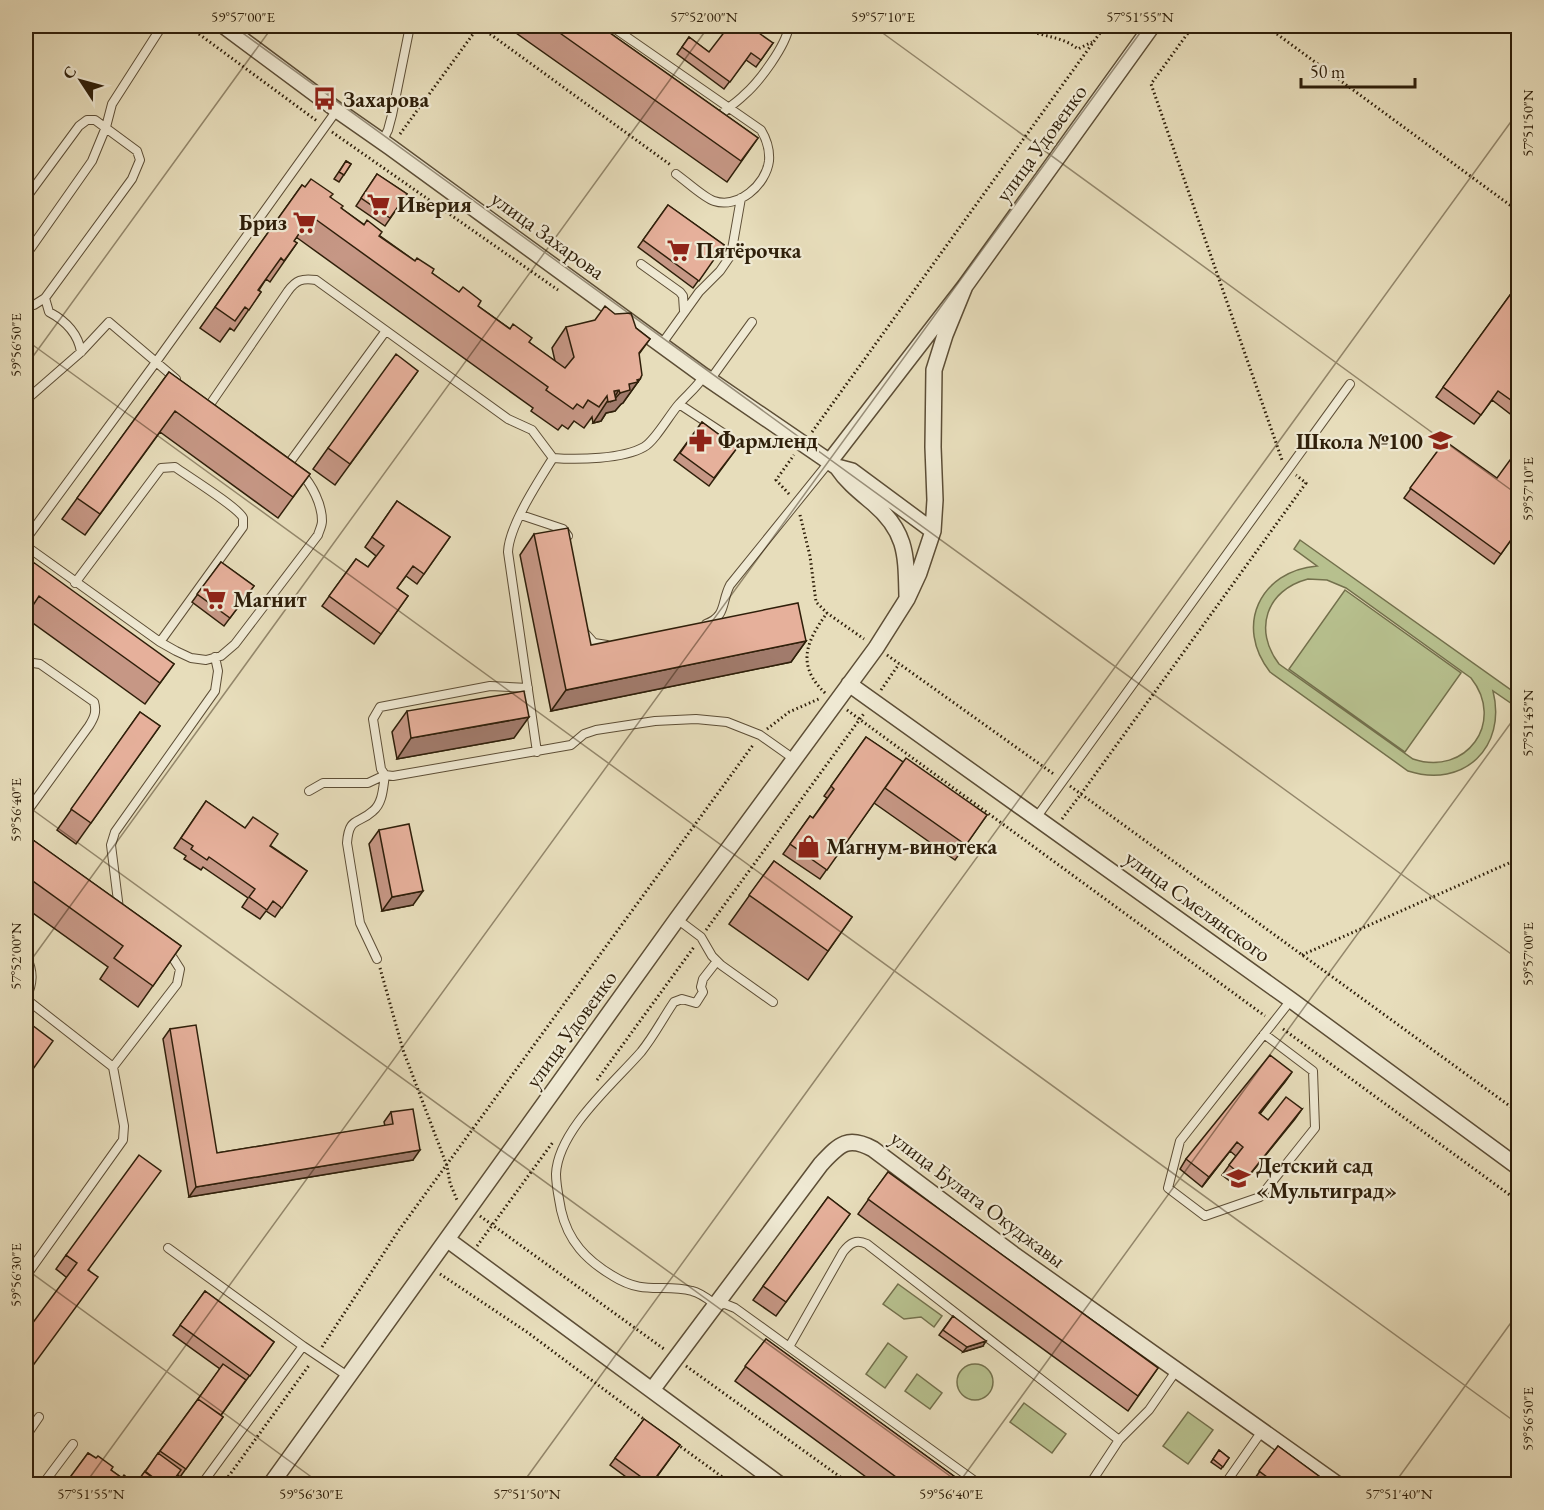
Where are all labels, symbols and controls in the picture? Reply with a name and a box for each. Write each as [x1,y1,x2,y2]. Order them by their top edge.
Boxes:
text: 59°57'00"E [211,7,276,26]
text: 57°52'00"N [670,7,738,26]
text: 59°57'10"E [851,7,916,26]
text: 57°51'55"N [1106,7,1174,26]
north arrow [51,51,111,111]
scale bar [1301,51,1415,89]
text: 50 m [1310,60,1345,83]
text: С [57,62,81,83]
street label: улица Удовенко [988,78,1094,208]
place label: Захарова [343,85,429,114]
bus stop icon: Захарова [312,86,338,112]
text: 57°51'50"N [1518,89,1537,157]
street label: улица Захарова [485,184,611,286]
place label: Иверия [397,190,472,219]
supermarket icon: Иверия [366,191,392,217]
place label: Бриз [239,208,287,237]
supermarket icon: Бриз [292,209,318,235]
place label: Пятёрочка [696,236,802,265]
supermarket icon: Пятёрочка [665,237,691,263]
text: 59°56'50"E [6,312,25,377]
place label: Фармленд [718,426,818,455]
pharmacy icon: Фармленд [687,427,713,453]
place label: Школа №100 [1296,427,1423,456]
school or university icon: Школа №100 [1428,428,1454,454]
text: 59°57'10"E [1518,456,1537,521]
place label: Магнит [233,585,307,614]
supermarket icon: Магнит [202,586,228,612]
text: 57°51'45"N [1518,689,1537,757]
text: 59°56'40"E [6,777,25,842]
place label: Магнум-винотека [826,832,997,861]
shop icon: Магнум-винотека [795,833,821,859]
street label: улица Смелянского [1119,843,1277,969]
text: 59°57'00"E [1518,921,1537,986]
text: 57°52'00"N [6,922,25,990]
street label: улица Удовенко [518,964,624,1094]
street label: улица Булата Окуджавы [884,1124,1072,1274]
place label: Детский сад «Мультиград» [1256,1151,1397,1205]
school or university icon: Детский сад «Мультиград» [1225,1165,1251,1191]
text: 59°56'30"E [6,1242,25,1307]
text: 59°56'50"E [1518,1386,1537,1451]
text: 57°51'55"N [57,1484,125,1503]
text: 59°56'30"E [279,1484,344,1503]
text: 57°51'50"N [493,1484,561,1503]
text: 59°56'40"E [919,1484,984,1503]
text: 57°51'40"N [1365,1484,1433,1503]

